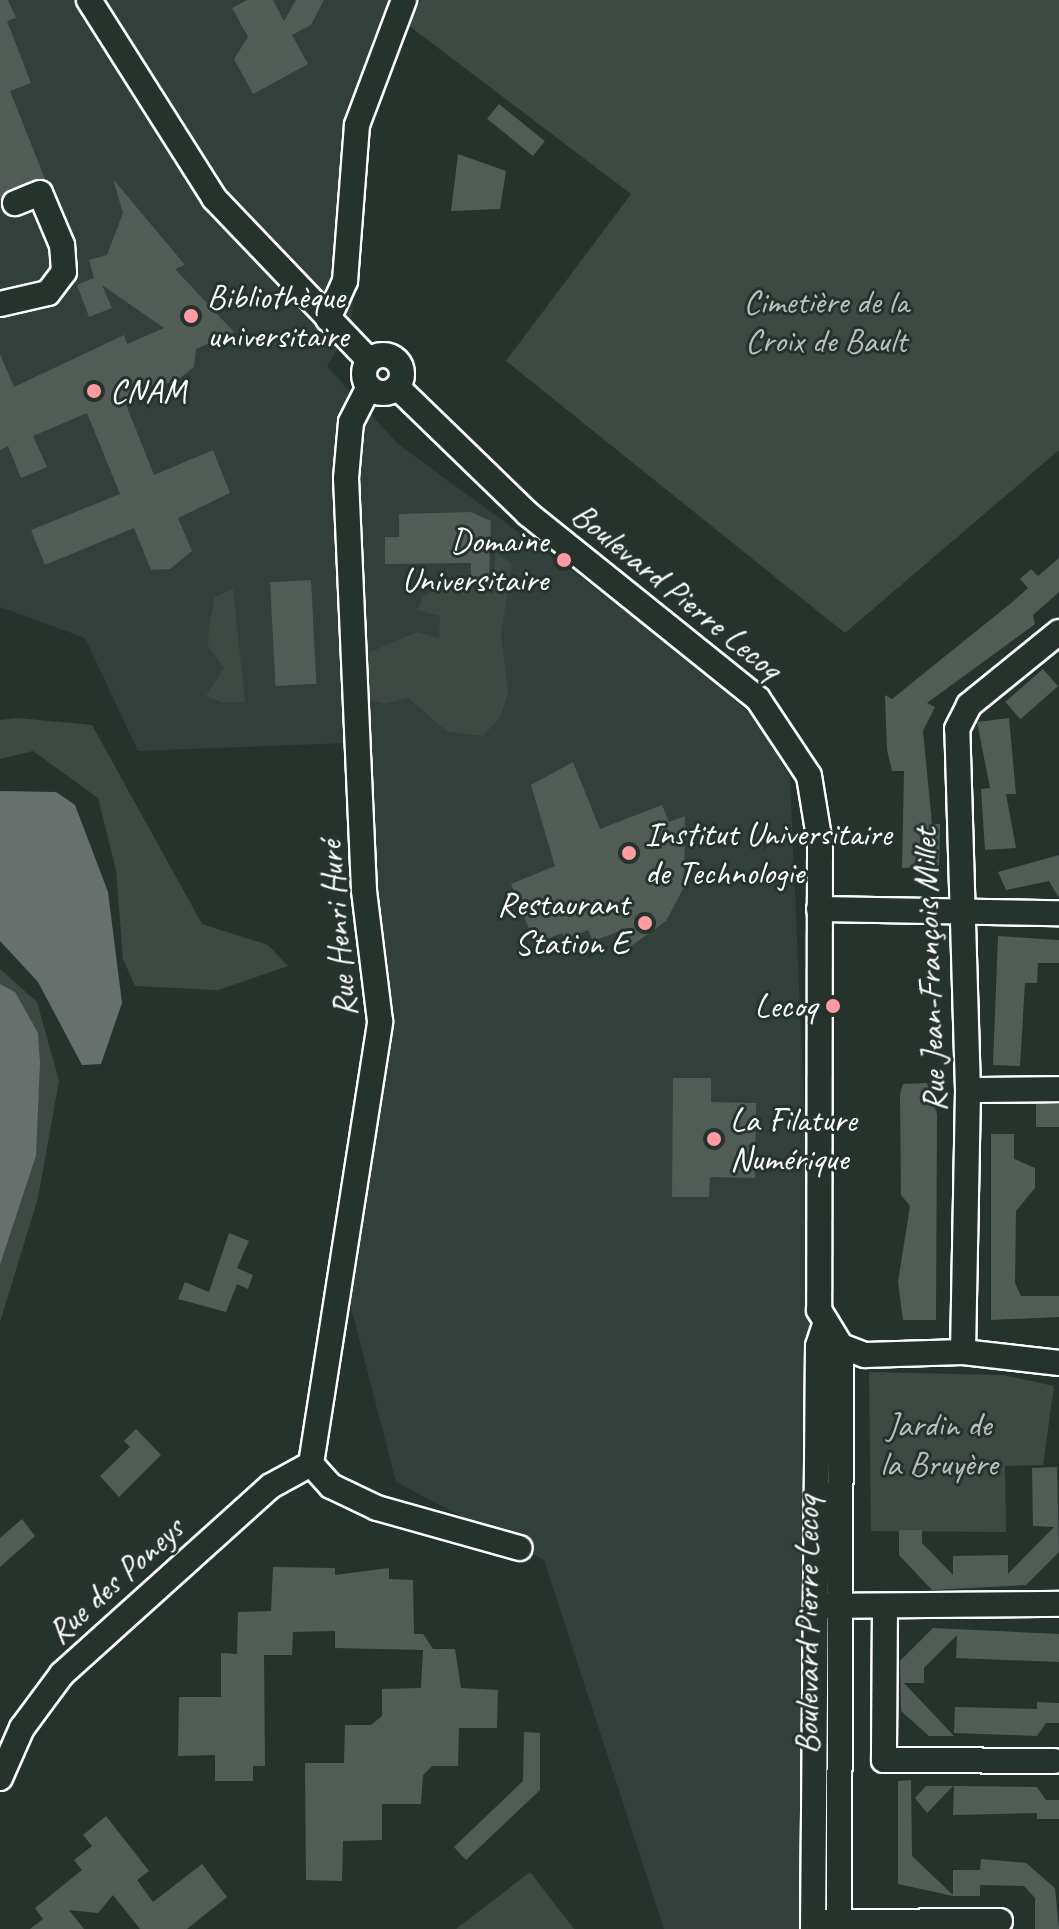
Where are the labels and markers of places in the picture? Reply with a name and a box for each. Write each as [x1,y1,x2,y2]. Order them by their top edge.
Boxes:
place label: Bibliothèque universitaire [207,276,348,356]
marker: Bibliothèque universitaire [182,307,200,325]
place label: CNAM [110,371,187,411]
marker: CNAM [85,382,103,400]
place label: Domaine Universitaire [402,520,548,600]
marker: Domaine Universitaire [555,551,573,569]
place label: Institut Universitaire de Technologie [645,813,892,892]
marker: Institut Universitaire de Technologie [620,844,638,862]
place label: Restaurant Station E [497,883,629,962]
marker: Restaurant Station E [636,914,654,932]
place label: Lecoq [755,986,817,1026]
marker: Lecoq [824,997,842,1015]
place label: La Filature Numérique [730,1099,856,1178]
marker: La Filature Numérique [705,1130,723,1148]

